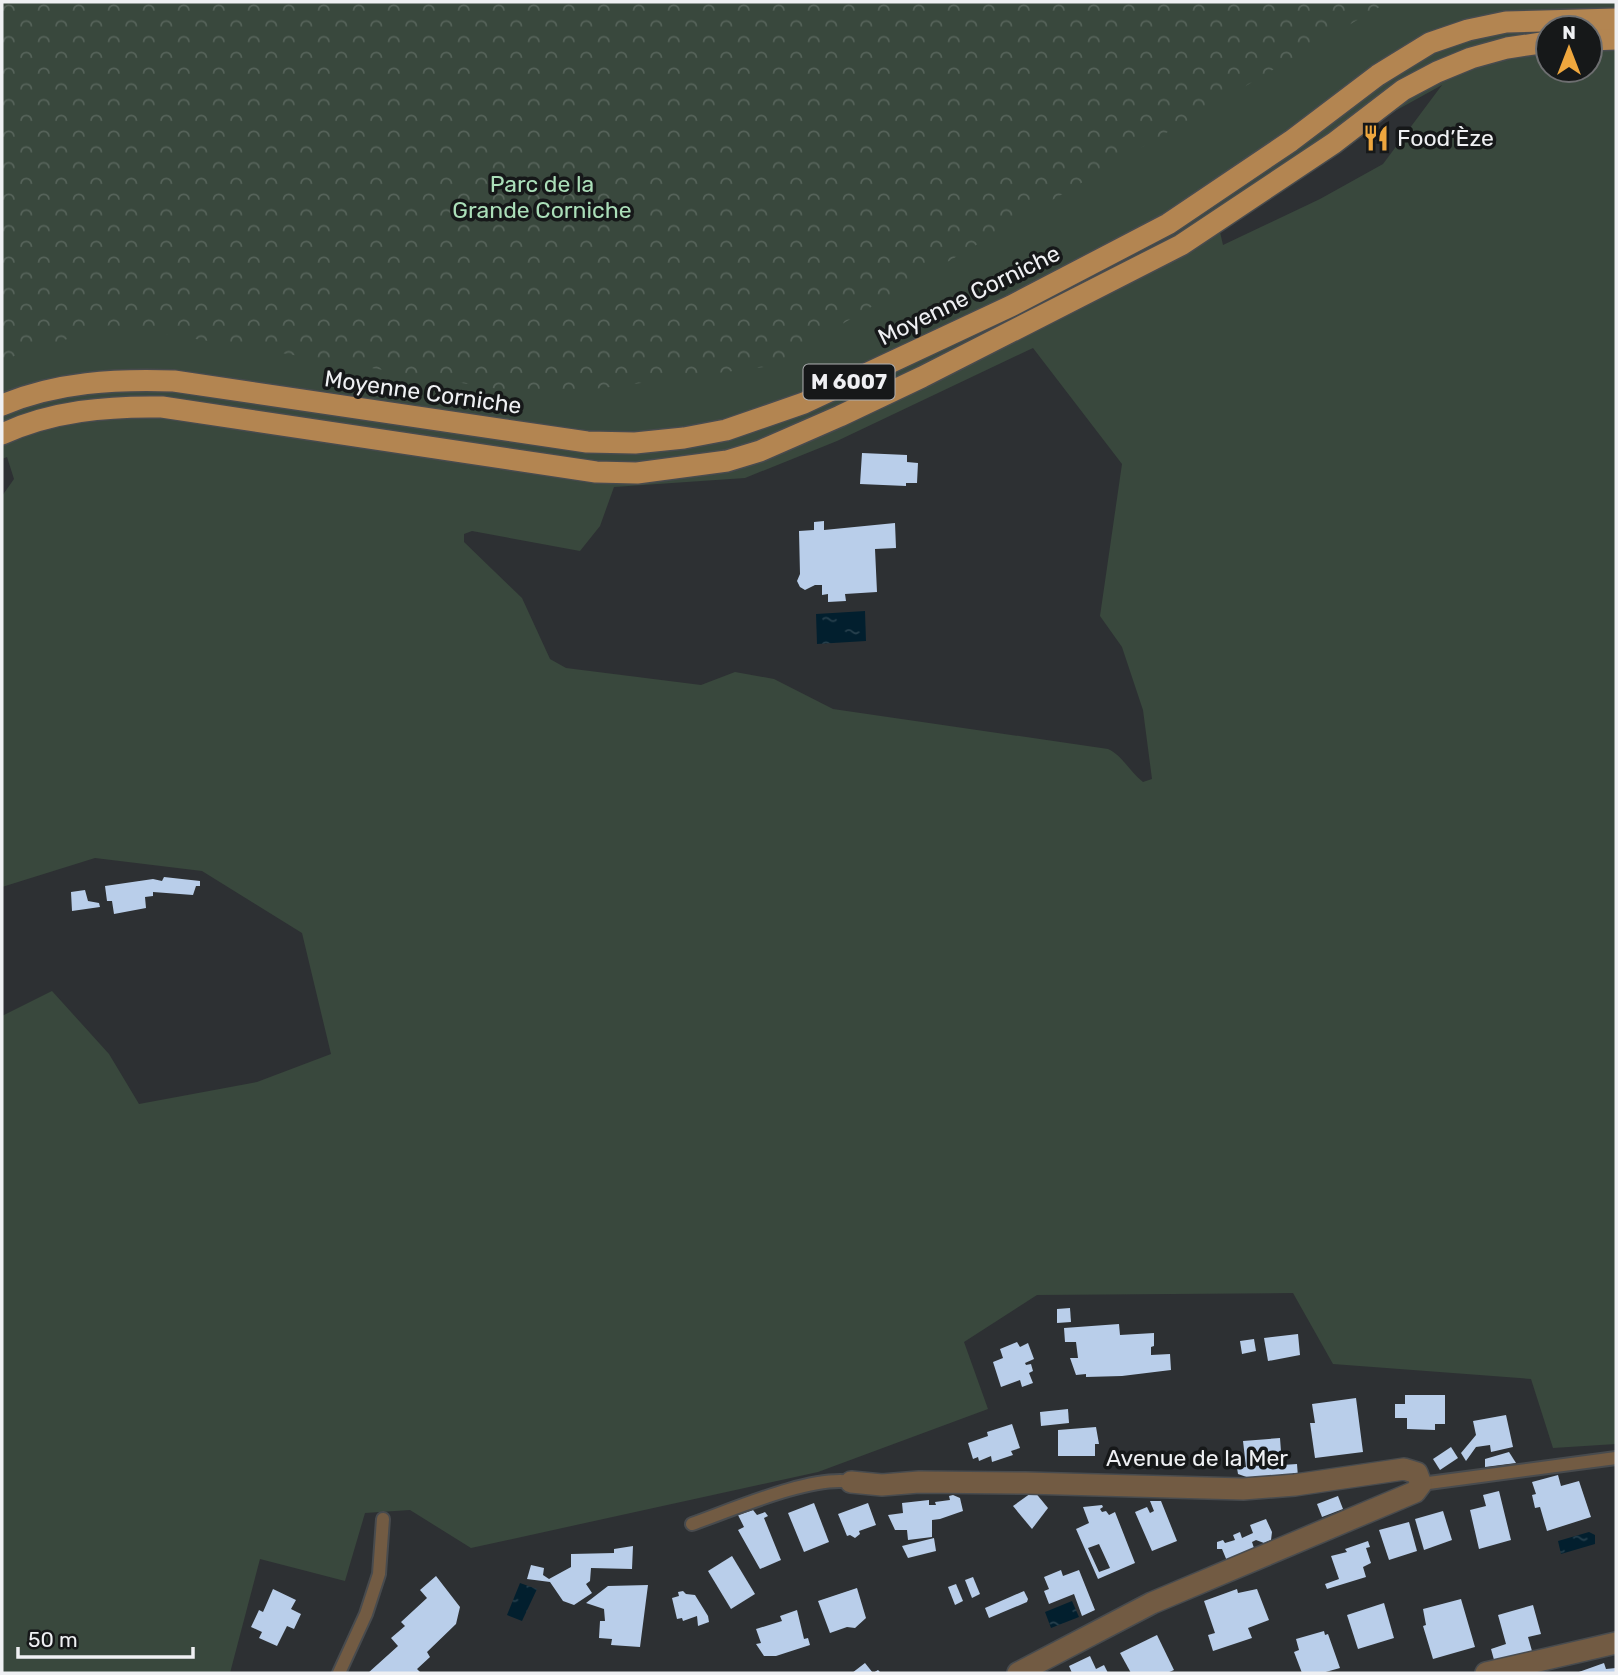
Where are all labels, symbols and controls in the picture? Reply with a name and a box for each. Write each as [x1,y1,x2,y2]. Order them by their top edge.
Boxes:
north arrow [1534,14,1604,84]
text: N [1562,21,1576,44]
restaurant icon: Food’Èze [1361,123,1391,153]
place label: Food’Èze [1397,124,1494,152]
park label: Parc de la Grande Corniche [452,170,632,224]
street label: Moyenne Corniche [873,239,1065,351]
street label: Moyenne Corniche [323,364,523,420]
road number: M 6007 [804,364,894,400]
street label: Avenue de la Mer [1106,1444,1288,1472]
scale bar [18,1616,192,1660]
text: 50 m [28,1627,78,1652]

